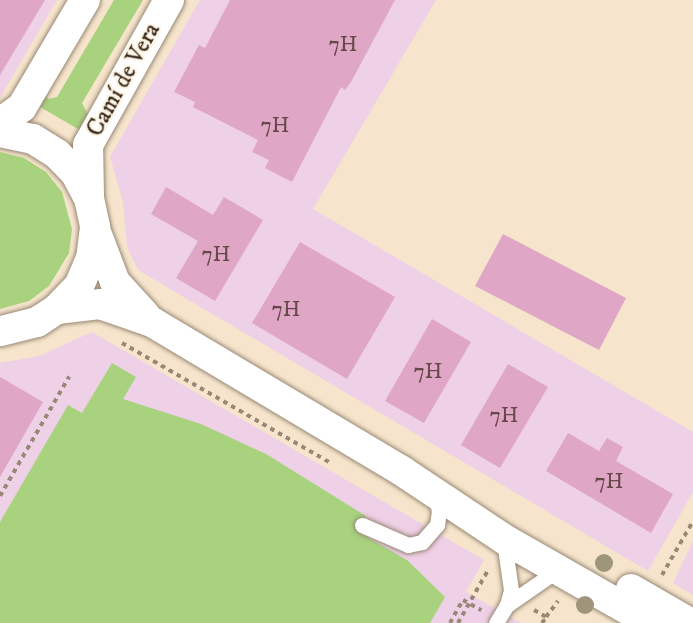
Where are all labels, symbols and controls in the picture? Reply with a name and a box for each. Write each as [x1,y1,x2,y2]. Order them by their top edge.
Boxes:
street label: Camí de Vera [81,18,167,142]
house number: 7H [329,32,357,58]
house number: 7H [261,113,289,139]
house number: 7H [202,242,230,268]
house number: 7H [272,297,300,323]
house number: 7H [414,359,442,385]
house number: 7H [490,403,518,429]
house number: 7H [595,469,623,495]

